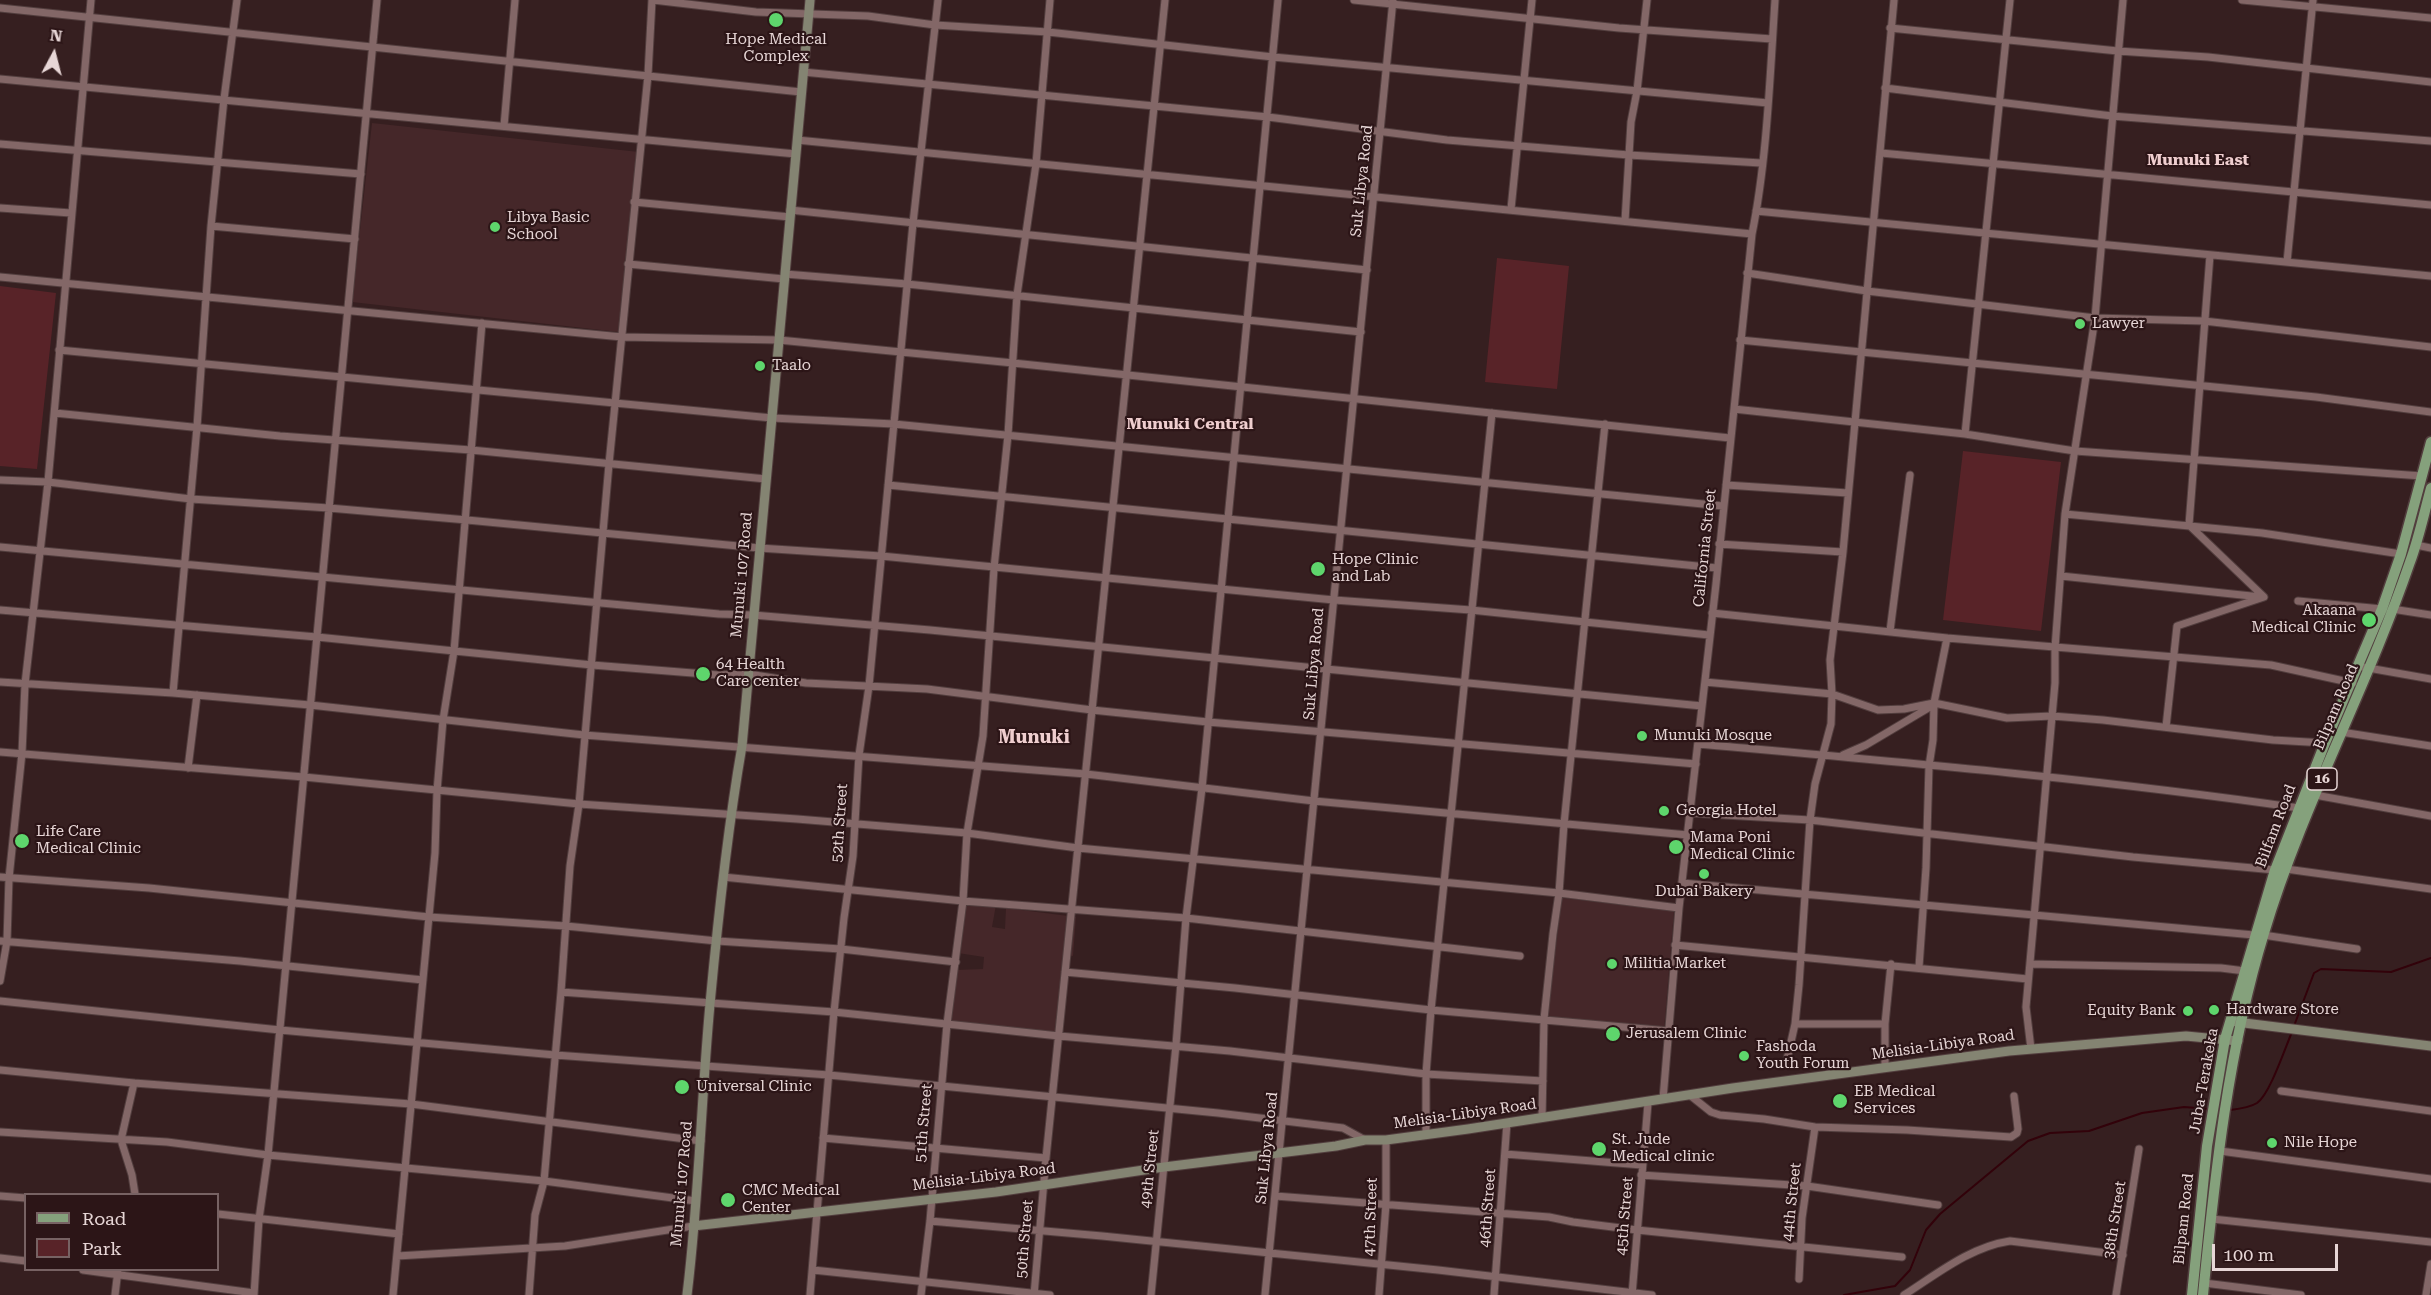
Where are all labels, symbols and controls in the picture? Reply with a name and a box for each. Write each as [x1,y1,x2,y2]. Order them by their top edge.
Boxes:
marker: Hope Medical Complex [767,11,785,29]
north arrow [24,24,84,84]
text: N [49,25,64,46]
place label: Hope Medical Complex [725,31,827,66]
street label: Suk Libya Road [1347,124,1377,238]
district label: Munuki East [2147,150,2249,170]
place label: Libya Basic School [507,209,589,244]
marker: Libya Basic School [488,220,502,234]
place label: Lawyer [2092,315,2145,333]
marker: Lawyer [2073,317,2087,331]
place label: Taalo [772,357,811,375]
marker: Taalo [753,359,767,373]
district label: Munuki Central [1126,414,1254,434]
street label: California Street [1690,488,1720,608]
street label: Munuki 107 Road [728,511,756,639]
place label: Hope Clinic and Lab [1332,551,1418,586]
marker: Hope Clinic and Lab [1309,560,1327,578]
place label: Akaana Medical Clinic [2251,602,2356,637]
street label: Suk Libya Road [1300,607,1328,721]
marker: Akaana Medical Clinic [2360,611,2378,629]
place label: 64 Health Care center [716,656,799,691]
street label: Bilpam Road [2310,661,2362,753]
marker: 64 Health Care center [694,665,712,683]
district label: Munuki [998,727,1070,749]
place label: Munuki Mosque [1654,727,1772,745]
marker: Munuki Mosque [1635,729,1649,743]
road number: 16 [2307,768,2337,790]
street label: Bilfam Road [2252,782,2300,870]
street label: 52th Street [828,783,852,863]
place label: Georgia Hotel [1676,802,1776,820]
marker: Georgia Hotel [1657,804,1671,818]
place label: Life Care Medical Clinic [36,823,141,858]
place label: Mama Poni Medical Clinic [1690,829,1795,864]
marker: Life Care Medical Clinic [13,832,31,850]
marker: Mama Poni Medical Clinic [1667,838,1685,856]
marker: Dubai Bakery [1697,867,1711,881]
place label: Dubai Bakery [1655,883,1753,901]
place label: Militia Market [1624,955,1726,973]
marker: Militia Market [1605,957,1619,971]
place label: Hardware Store [2226,1001,2339,1019]
place label: Equity Bank [2087,1002,2176,1020]
marker: Hardware Store [2207,1003,2221,1017]
marker: Equity Bank [2181,1004,2195,1018]
marker: Jerusalem Clinic [1604,1025,1622,1043]
place label: Jerusalem Clinic [1626,1025,1747,1043]
street label: Melisia-Libiya Road [1870,1026,2016,1064]
street label: Juba-Terakeka [2186,1027,2222,1135]
place label: Fashoda Youth Forum [1756,1038,1850,1073]
marker: Fashoda Youth Forum [1737,1049,1751,1063]
marker: Universal Clinic [673,1078,691,1096]
place label: Universal Clinic [696,1078,812,1096]
street label: 51th Street [912,1083,936,1163]
place label: EB Medical Services [1854,1083,1935,1118]
street label: Suk Libya Road [1252,1091,1282,1205]
marker: EB Medical Services [1831,1092,1849,1110]
street label: Melisia-Libiya Road [1392,1095,1538,1133]
street label: Munuki 107 Road [668,1120,696,1248]
street label: 49th Street [1137,1129,1163,1209]
place label: St. Jude Medical clinic [1612,1131,1714,1166]
place label: Nile Hope [2284,1134,2357,1152]
marker: Nile Hope [2265,1136,2279,1150]
marker: St. Jude Medical clinic [1590,1140,1608,1158]
street label: Melisia-Libiya Road [911,1159,1057,1195]
street label: 44th Street [1779,1162,1805,1242]
street label: 46th Street [1476,1168,1500,1248]
street label: Bilpam Road [2170,1173,2198,1265]
street label: 45th Street [1613,1176,1637,1256]
street label: 47th Street [1361,1177,1381,1257]
street label: 38th Street [2100,1180,2130,1260]
place label: CMC Medical Center [742,1182,840,1217]
marker: CMC Medical Center [719,1191,737,1209]
legend [24,1193,219,1271]
street label: 50th Street [1013,1199,1037,1279]
text: Road [82,1208,126,1229]
scale bar [2215,1232,2341,1270]
text: Park [82,1238,122,1259]
text: 100 m [2223,1244,2274,1265]

